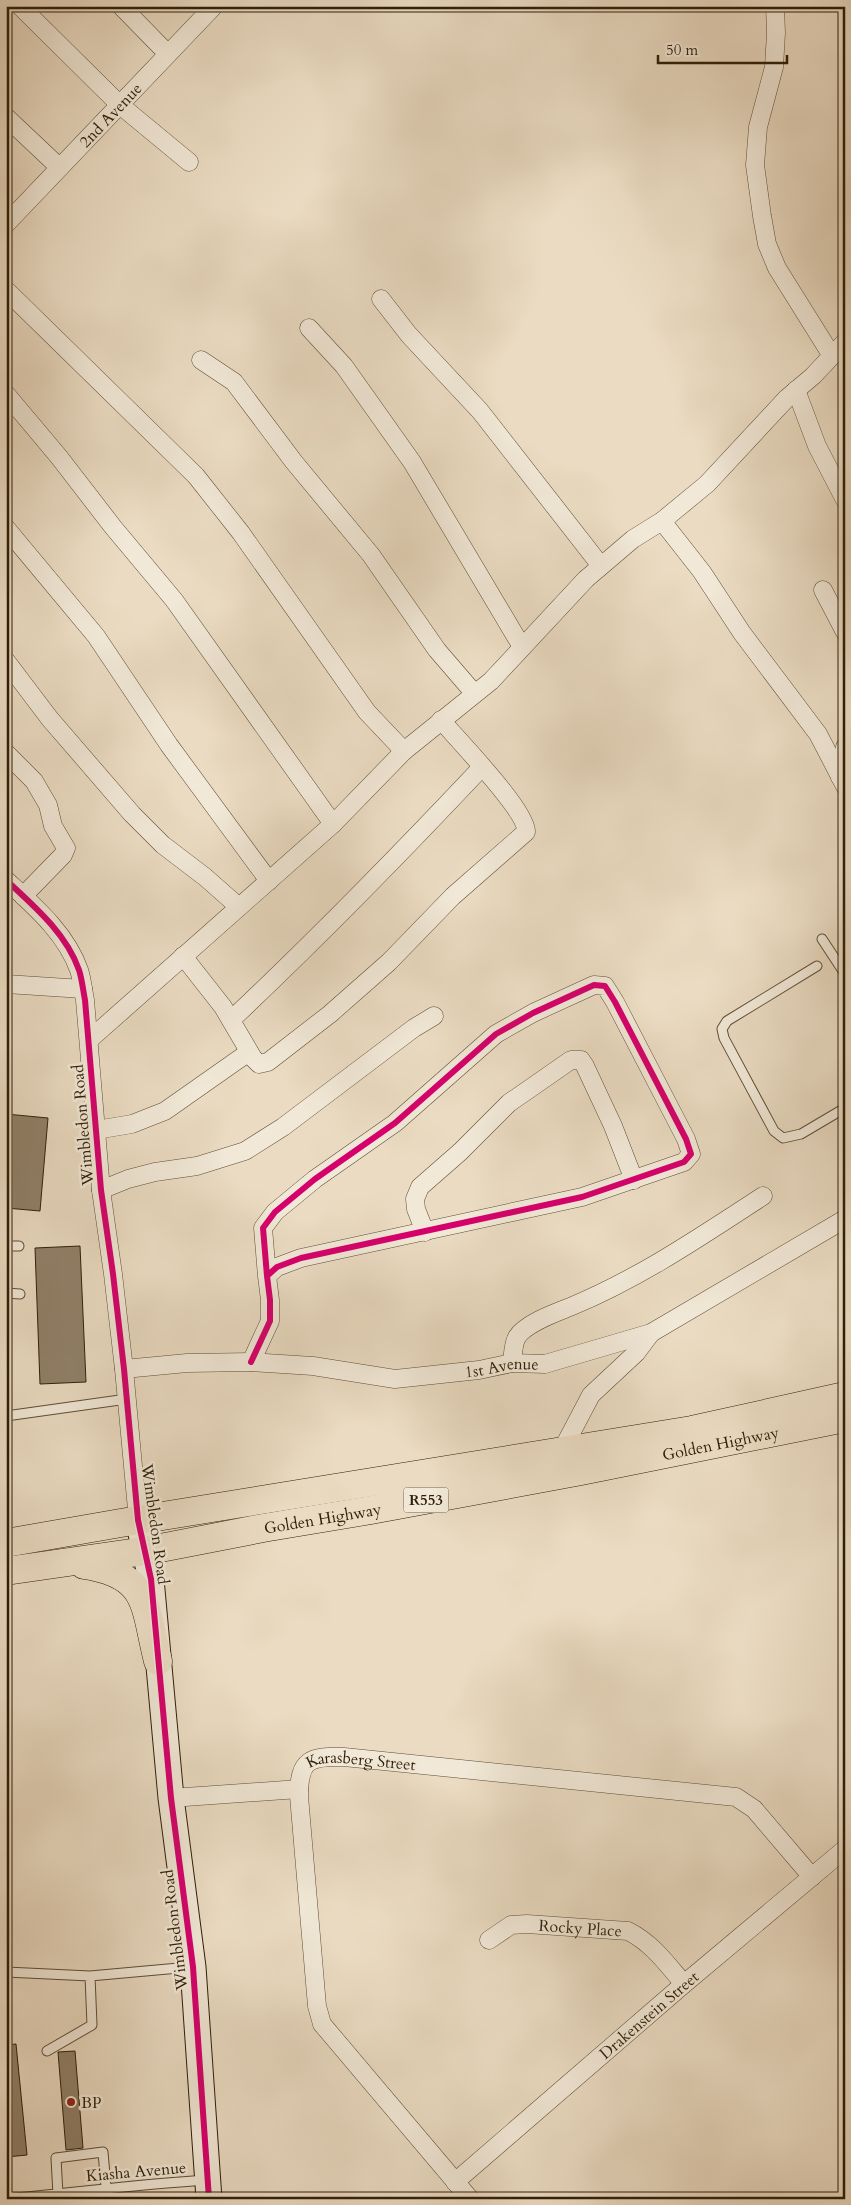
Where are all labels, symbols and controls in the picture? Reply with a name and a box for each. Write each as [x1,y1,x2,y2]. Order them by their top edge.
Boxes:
scale bar [658,32,787,64]
text: 50 m [666,40,698,60]
street label: 2nd Avenue [75,78,147,153]
street label: Wimbledon Road [67,1063,99,1187]
street label: 1st Avenue [464,1353,539,1383]
street label: Golden Highway [660,1421,781,1466]
street label: Wimbledon Road [136,1462,174,1586]
road number: R553 [404,1488,448,1512]
street label: Golden Highway [262,1498,384,1540]
street label: Karasberg Street [302,1747,417,1776]
street label: Wimbledon Road [157,1868,193,1992]
street label: Rocky Place [538,1915,623,1943]
street label: Drakenstein Street [595,1966,704,2064]
place label: BP [81,2092,101,2114]
marker: BP [65,2096,77,2108]
street label: Kiasha Avenue [85,2157,187,2187]

